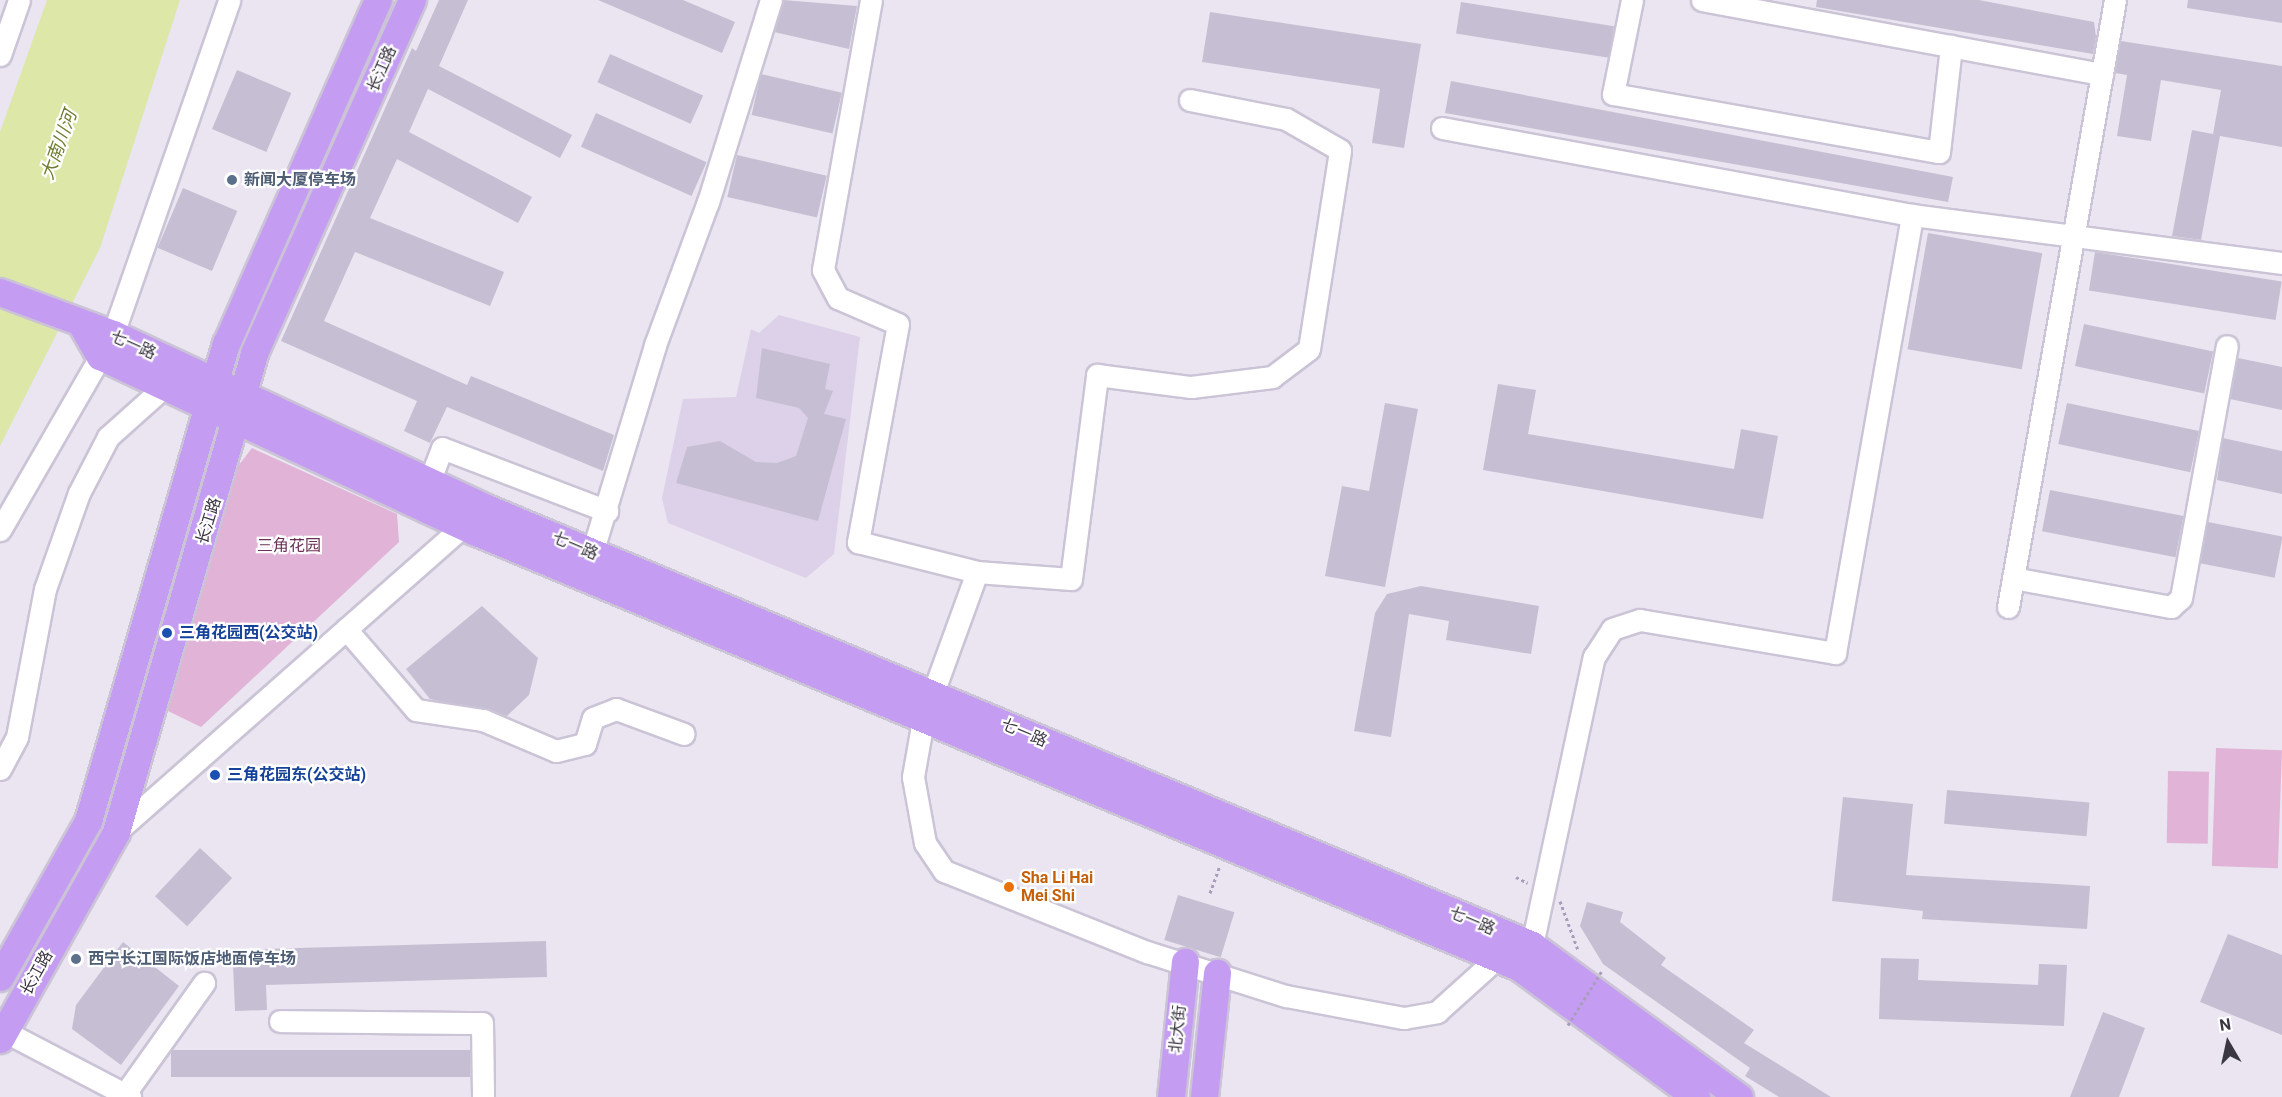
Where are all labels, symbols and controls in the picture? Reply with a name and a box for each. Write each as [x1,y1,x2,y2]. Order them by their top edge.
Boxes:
street label: 长江路 [363,43,401,95]
water label: 大南川河 [37,107,81,183]
place label: 新闻大厦停车场 [244,170,356,190]
marker: 新闻大厦停车场 [225,173,239,187]
street label: 七一路 [107,326,159,364]
street label: 长江路 [193,495,225,547]
street label: 七一路 [549,528,601,564]
park label: 三角花园 [257,536,321,556]
place label: 三角花园西(公交站) [179,623,318,643]
marker: 三角花园西(公交站) [160,626,174,640]
street label: 七一路 [998,715,1050,751]
place label: 三角花园东(公交站) [227,765,366,785]
marker: 三角花园东(公交站) [208,768,222,782]
place label: Sha Li Hai Mei Shi [1021,868,1093,906]
marker: Sha Li Hai Mei Shi [1002,880,1016,894]
street label: 七一路 [1446,903,1498,939]
street label: 长江路 [17,947,57,999]
place label: 西宁长江国际饭店地面停车场 [88,949,296,969]
marker: 西宁长江国际饭店地面停车场 [69,952,83,966]
street label: 北大街 [1166,1004,1190,1054]
north arrow [2198,1013,2258,1073]
text: N [2218,1014,2232,1035]

